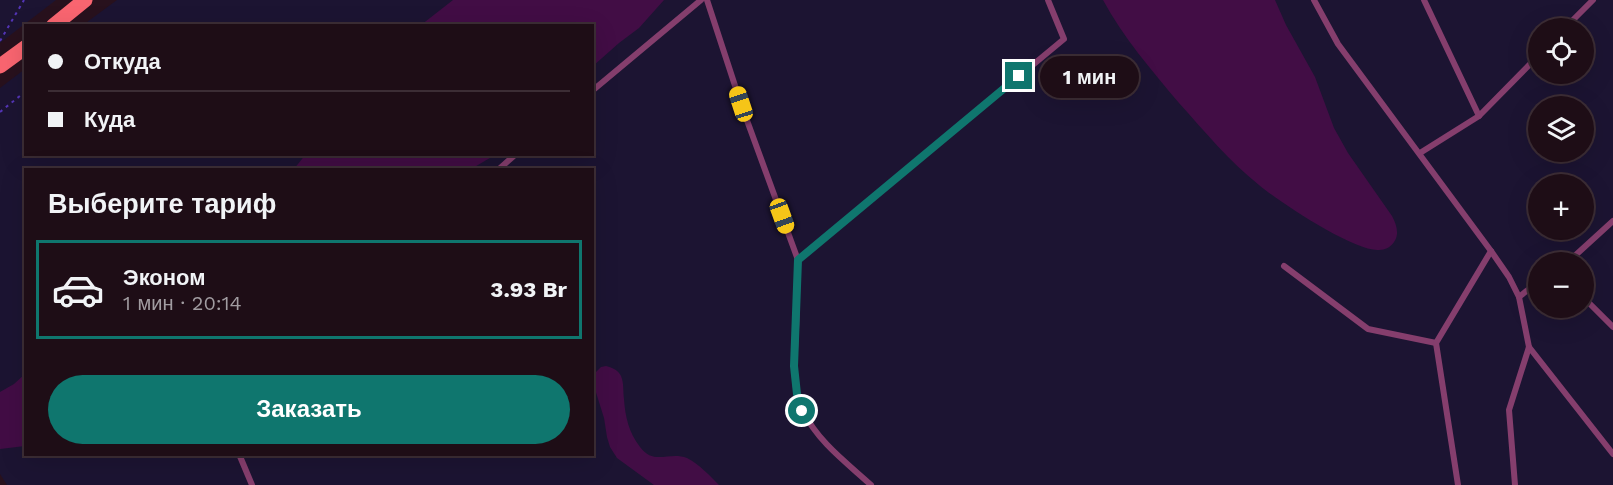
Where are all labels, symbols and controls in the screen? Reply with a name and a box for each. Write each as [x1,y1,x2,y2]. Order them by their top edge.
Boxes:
map controls [1528,18,1594,318]
button: locate [1528,18,1594,84]
text: Откуда [84,49,161,74]
callout: 1 мин [1040,55,1139,97]
route end [1005,62,1032,89]
text: 1 мин [1063,65,1116,89]
car [727,84,755,124]
button: layers [1528,96,1594,162]
text: Куда [84,107,135,132]
button: + [1528,174,1594,240]
text: Выберите тариф [48,188,276,220]
car [767,196,797,236]
button: − [1528,252,1594,318]
icon: car [51,263,105,317]
text: Эконом [123,265,206,290]
text: 3.93 Br [490,277,567,302]
text: 1 мин · 20:14 [123,291,242,315]
button: Заказать [48,375,570,444]
route start [788,397,815,424]

